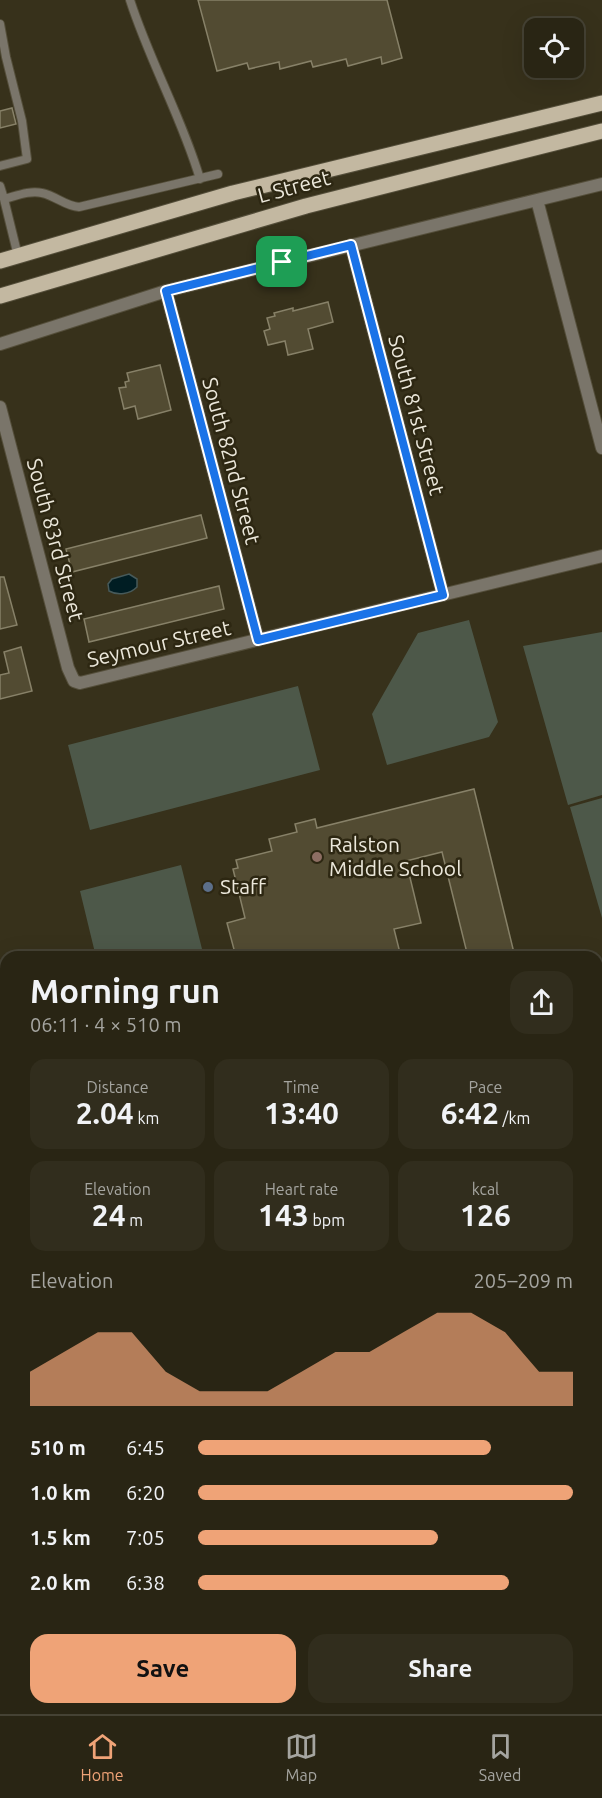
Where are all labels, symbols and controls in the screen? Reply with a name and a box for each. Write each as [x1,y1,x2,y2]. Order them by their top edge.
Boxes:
map controls [524,18,584,78]
button: locate [524,18,584,78]
street label: L Street [255,165,333,207]
pin [256,236,307,287]
icon: arrive [265,245,298,278]
street label: South 81st Street [384,332,450,497]
street label: South 82nd Street [198,375,266,547]
street label: South 83rd Street [23,456,89,624]
street label: Seymour Street [85,615,233,671]
place label: Ralston Middle School [329,832,462,880]
marker: Ralston Middle School [310,850,324,864]
place label: Staff [220,874,267,898]
marker: Staff [201,880,215,894]
button: share [510,971,573,1034]
text: Morning run [30,972,220,1009]
text: 06:11 · 4 × 510 m [30,1013,182,1036]
text: Distance [87,1078,148,1096]
text: Time [284,1078,319,1096]
text: Pace [469,1078,502,1096]
text: 2.04 [76,1096,134,1130]
text: 13:40 [264,1096,339,1130]
text: 6:42 [441,1096,499,1130]
text: km [134,1109,159,1127]
text: /km [499,1109,530,1127]
text: Elevation [84,1180,151,1198]
text: Heart rate [265,1180,338,1198]
text: kcal [472,1180,499,1198]
text: 24 [92,1198,126,1232]
text: 143 [258,1198,309,1232]
text: 126 [460,1198,511,1232]
text: m [126,1211,143,1229]
text: bpm [309,1211,345,1229]
text: Elevation [30,1269,113,1292]
text: 205–209 m [474,1269,573,1292]
text: 510 m [30,1436,86,1459]
text: 6:45 [126,1436,165,1459]
text: 1.0 km [30,1481,91,1504]
text: 6:20 [126,1481,165,1504]
text: 1.5 km [30,1526,91,1549]
text: 7:05 [126,1526,165,1549]
text: 2.0 km [30,1571,91,1594]
text: 6:38 [126,1571,165,1594]
button: Save [30,1634,296,1703]
button: Share [308,1634,573,1703]
tab: Home [81,1730,124,1784]
tab: Map [285,1730,318,1784]
tab: Saved [479,1730,521,1784]

